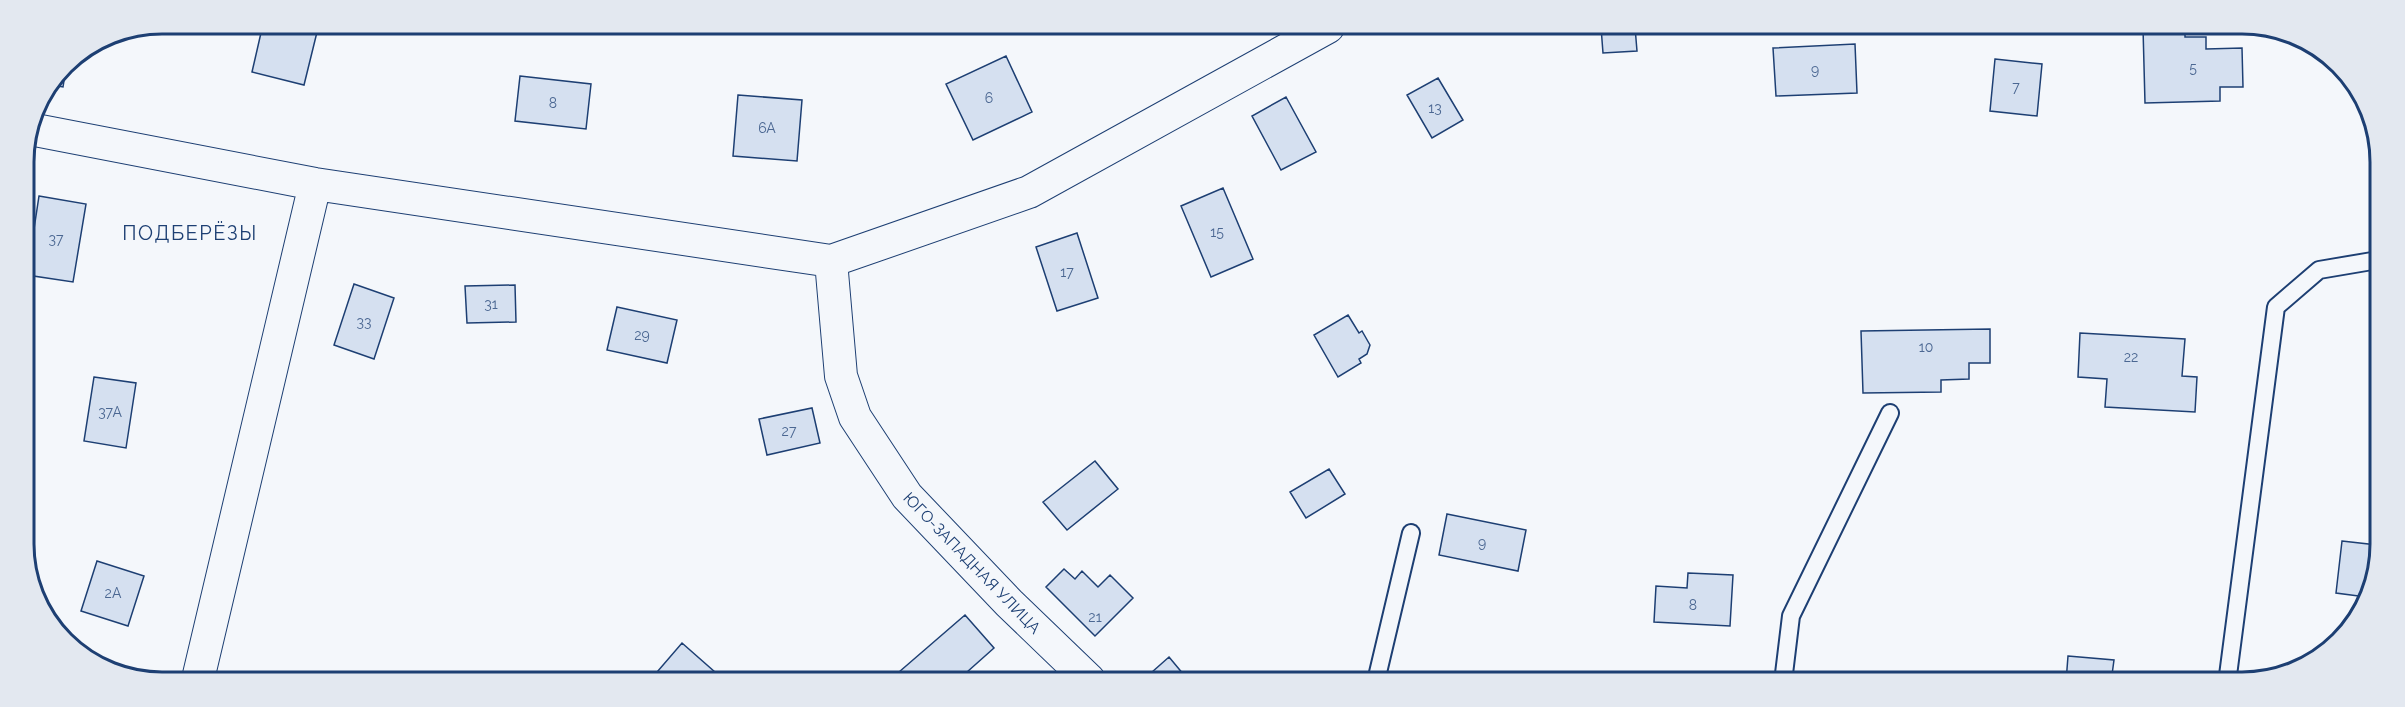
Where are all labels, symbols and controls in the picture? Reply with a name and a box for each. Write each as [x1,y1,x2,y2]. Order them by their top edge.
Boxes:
house number: 5 [2189,60,2197,76]
house number: 9 [1811,62,1819,78]
house number: 7 [2012,79,2020,95]
house number: 6 [985,90,993,106]
house number: 8 [549,95,557,111]
house number: 13 [1428,100,1442,116]
house number: 6А [758,120,776,136]
district label: ПОДБЕРЁЗЫ [122,221,258,245]
house number: 15 [1210,224,1224,240]
house number: 37 [49,231,64,247]
house number: 17 [1060,264,1074,280]
house number: 31 [484,296,498,312]
house number: 33 [357,314,371,330]
house number: 29 [634,327,650,343]
house number: 10 [1919,339,1933,355]
house number: 22 [2124,349,2138,365]
house number: 37А [98,404,122,420]
house number: 27 [782,423,797,439]
street label: ЮГО-ЗАПАДНАЯ УЛИЦА [899,488,1045,638]
house number: 9 [1478,535,1486,551]
house number: 2А [105,585,122,601]
house number: 8 [1689,597,1697,613]
house number: 21 [1088,609,1102,625]

